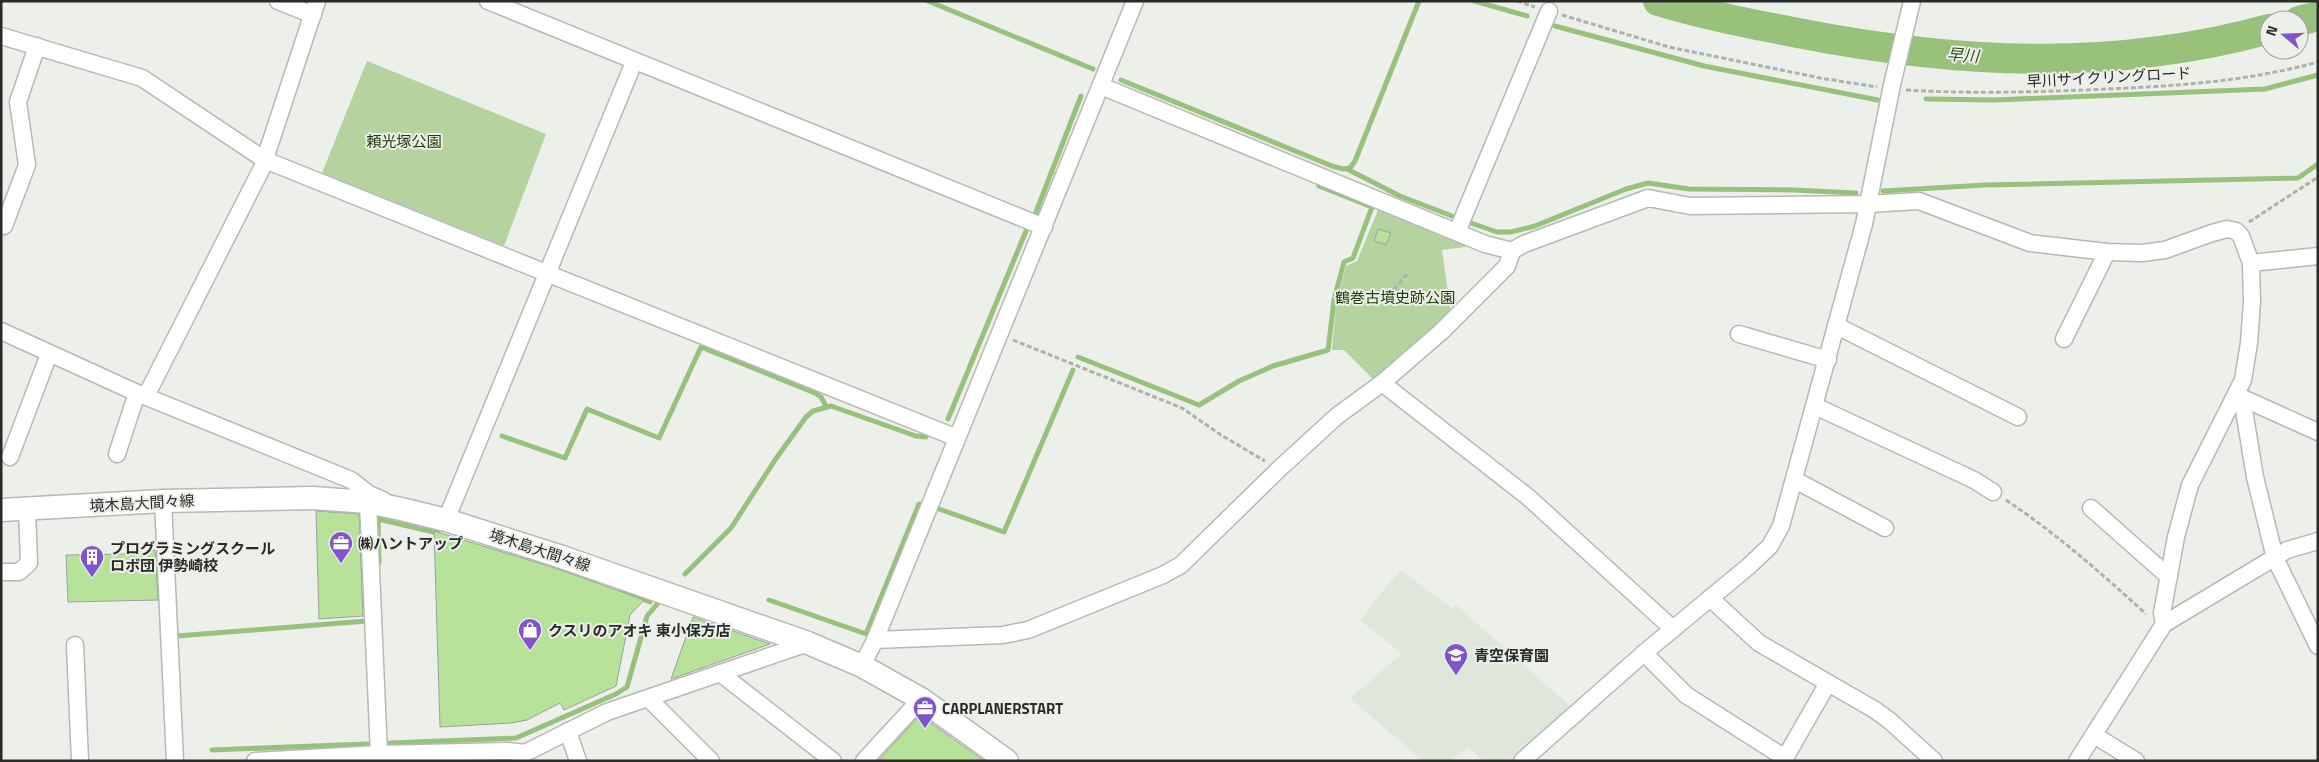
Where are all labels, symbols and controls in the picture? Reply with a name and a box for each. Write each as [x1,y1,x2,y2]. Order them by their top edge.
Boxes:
north arrow [2259,10,2309,60]
text: N [2260,23,2283,39]
water label: 早川 [1946,42,1982,68]
street label: 早川サイクリングロード [2026,61,2192,93]
park label: 頼光塚公園 [366,130,442,153]
park label: 鶴巻古墳史跡公園 [1335,286,1455,309]
street label: 境木島大間々線 [89,489,195,517]
street label: 境木島大間々線 [487,523,593,577]
office icon: ㈱ハントアップ [328,530,354,564]
place label: ㈱ハントアップ [358,532,463,555]
place label: プログラミングスクール ロボ団 伊勢崎校 [110,537,275,577]
building icon: プログラミングスクール ロボ団 伊勢崎校 [79,544,105,578]
shop icon: クスリのアオキ 東小保方店 [517,617,543,651]
place label: クスリのアオキ 東小保方店 [548,619,731,642]
school or university icon: 青空保育園 [1443,642,1469,676]
place label: 青空保育園 [1474,644,1549,667]
office icon: CARPLANERSTART [912,695,938,729]
place label: CARPLANERSTART [942,697,1063,720]

